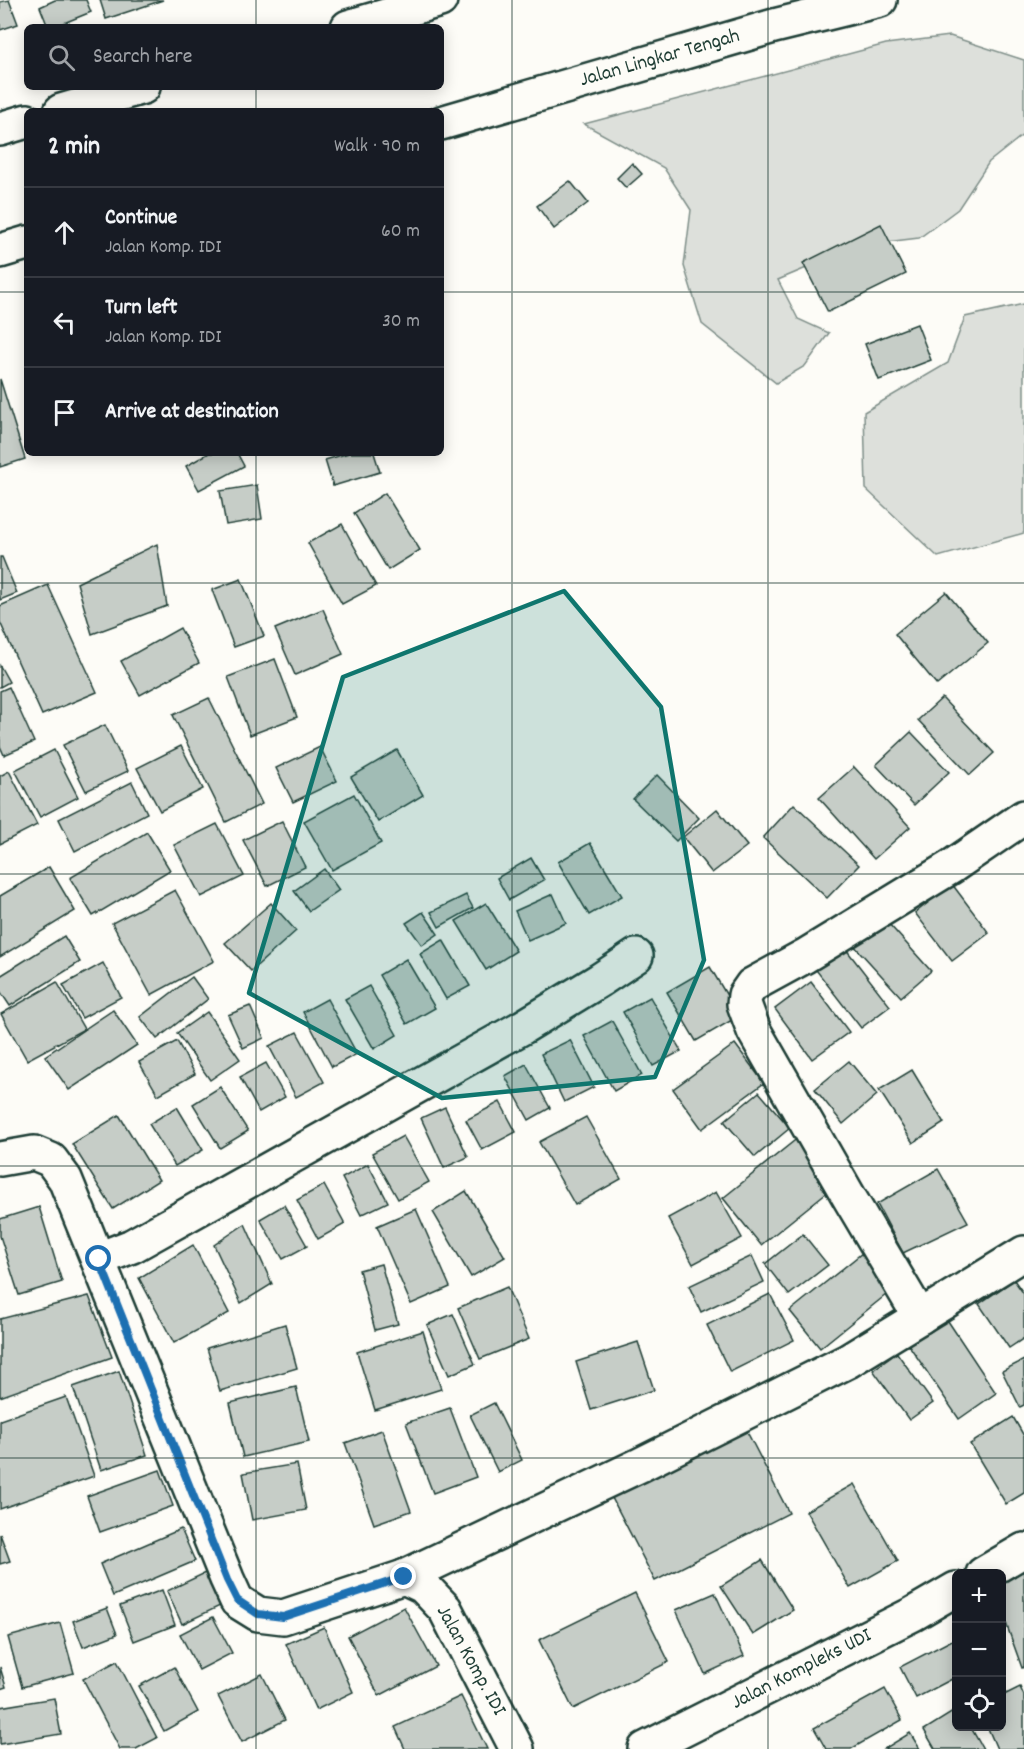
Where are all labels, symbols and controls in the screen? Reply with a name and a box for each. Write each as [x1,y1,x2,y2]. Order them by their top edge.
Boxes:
street label: Jalan Lingkar Tengah [576,22,744,96]
search box [24,24,444,90]
icon: search [45,41,78,74]
text: Search here [93,42,192,73]
text: 2 min [48,129,100,166]
text: Walk · 90 m [334,133,420,161]
text: Continue [105,203,177,234]
icon: ahead [48,216,81,249]
text: 60 m [381,218,420,246]
text: Jalan Komp. IDI [105,234,221,262]
text: Turn left [105,293,177,324]
icon: left [48,306,81,339]
text: 30 m [382,308,420,336]
text: Jalan Komp. IDI [105,324,221,352]
icon: arrive [48,396,81,429]
text: Arrive at destination [105,397,279,428]
route start [85,1245,111,1271]
route end [390,1563,416,1589]
map controls [952,1569,1006,1731]
button: + [952,1569,1006,1623]
street label: Jalan Komp. IDI [427,1600,513,1722]
street label: Jalan Kompleks UDI [727,1621,878,1718]
button: − [952,1623,1006,1677]
button: locate [952,1677,1006,1731]

